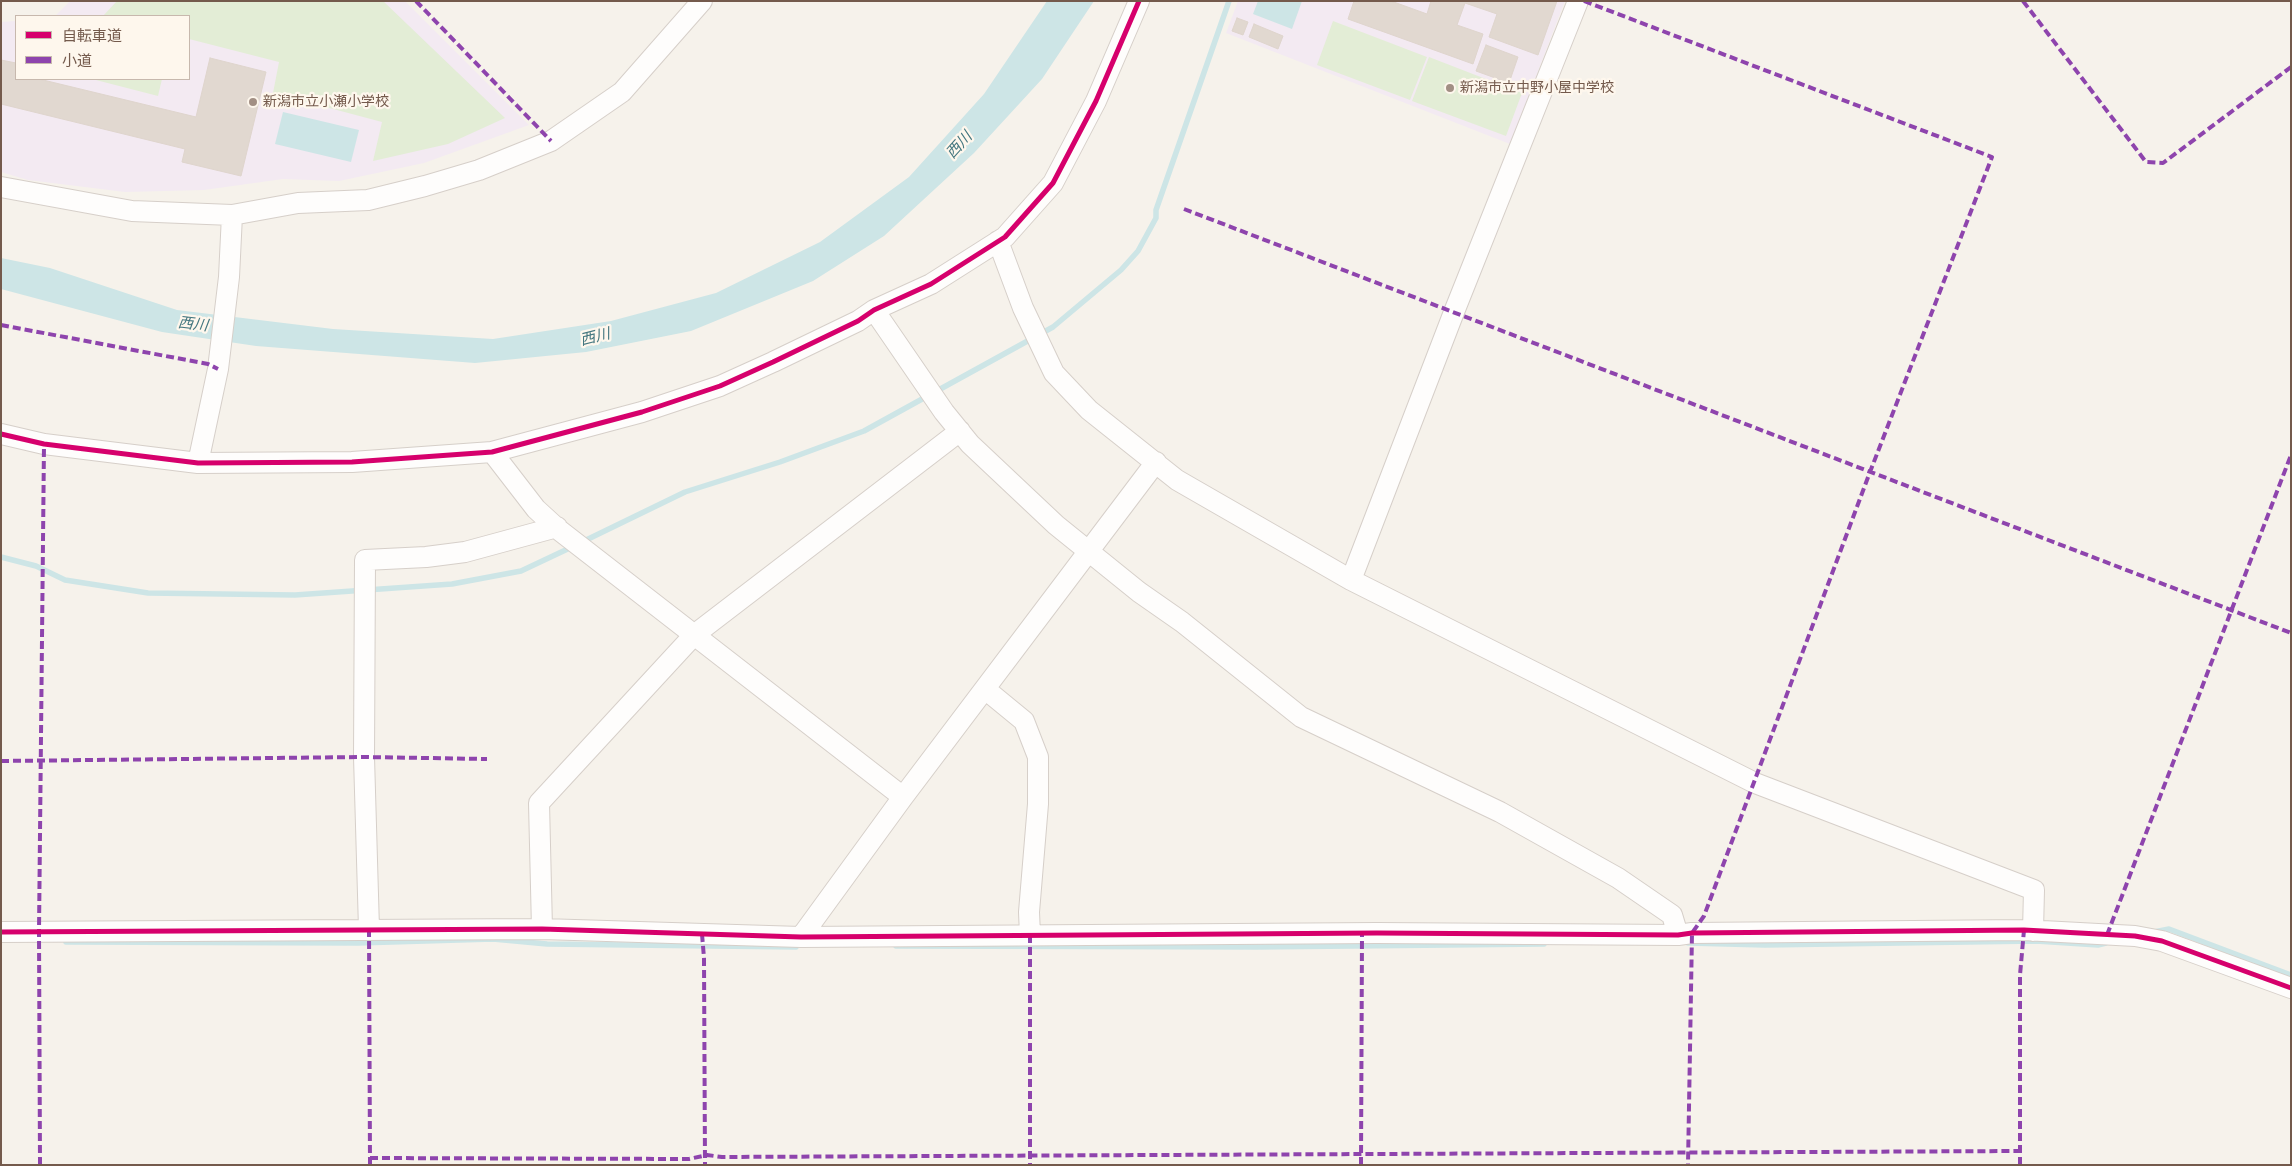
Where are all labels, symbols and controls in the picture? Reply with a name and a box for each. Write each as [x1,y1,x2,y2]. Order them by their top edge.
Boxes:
legend [15,15,190,80]
text: 自転車道 [62,26,122,44]
text: 小道 [62,51,92,69]
place label: 新潟市立中野小屋中学校 [1460,80,1614,96]
marker: 新潟市立中野小屋中学校 [1444,82,1456,94]
place label: 新潟市立小瀬小学校 [263,94,389,110]
marker: 新潟市立小瀬小学校 [247,96,259,108]
water label: 西川 [942,128,976,162]
water label: 西川 [177,313,209,335]
water label: 西川 [578,325,612,349]

